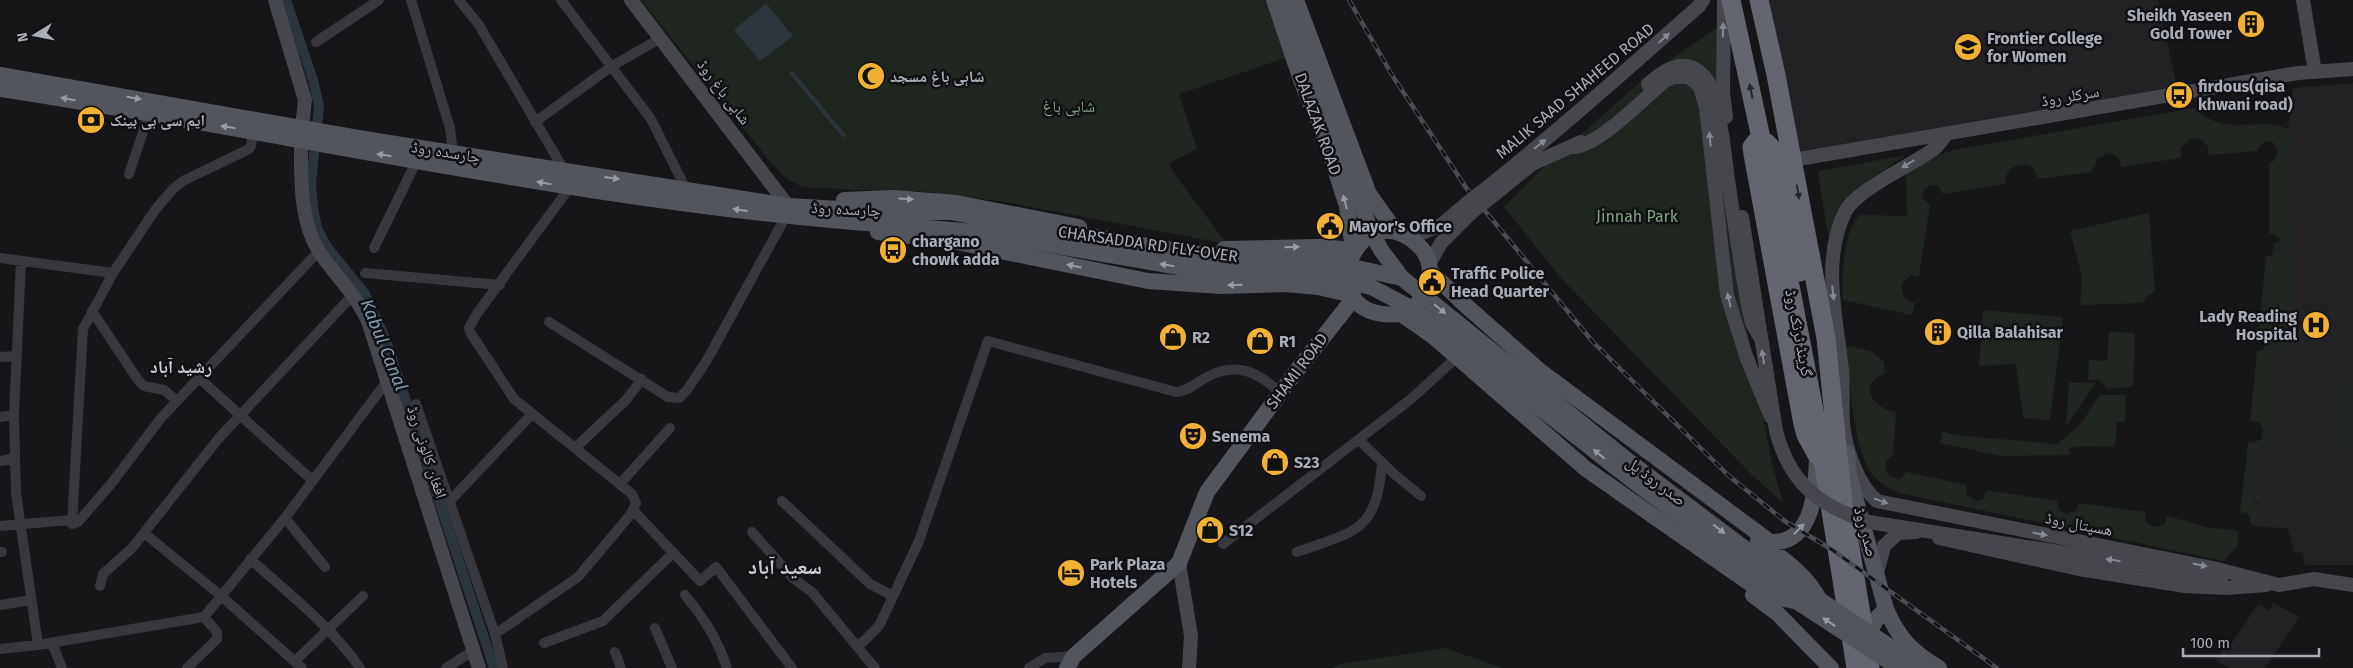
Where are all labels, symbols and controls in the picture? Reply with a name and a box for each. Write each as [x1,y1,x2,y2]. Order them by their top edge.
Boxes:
place label: Sheikh Yaseen Gold Tower [2127,6,2233,43]
building icon: Sheikh Yaseen Gold Tower [2236,9,2266,39]
north arrow [10,10,60,60]
street label: MALIK SAAD SHAHEED ROAD [1492,19,1658,163]
one-way arrow [1719,21,1727,37]
place label: Frontier College for Women [1987,29,2102,66]
text: N [14,31,32,43]
one-way arrow [1657,32,1669,44]
school or university icon: Frontier College for Women [1953,32,1983,62]
street label: شاہی باغ روڈ [692,56,755,129]
mosque icon: شاہی باغ مسجد [856,61,886,91]
place label: شاہی باغ مسجد [890,67,985,87]
street label: DALAZAK ROAD [1291,70,1345,178]
place label: firdous(qisa khwani road) [2198,77,2293,114]
bus stop icon: firdous(qisa khwani road) [2164,80,2194,110]
street label: سرکلر روڈ [2040,82,2100,110]
one-way arrow [1747,83,1755,98]
one-way arrow [127,94,143,102]
one-way arrow [60,95,76,103]
park label: شاہی باغ [1043,97,1095,117]
bank icon: ایم سی بی بینک [76,105,106,135]
place label: ایم سی بی بینک [110,111,205,132]
one-way arrow [220,123,236,131]
one-way arrow [1706,131,1714,147]
street label: چارسدہ روڈ [410,137,482,167]
one-way arrow [1534,139,1547,150]
one-way arrow [376,150,392,158]
one-way arrow [1902,160,1915,169]
one-way arrow [604,174,620,182]
one-way arrow [536,178,552,186]
one-way arrow [1794,184,1802,200]
one-way arrow [899,195,915,203]
one-way arrow [1341,195,1349,210]
street label: چارسدہ روڈ [811,198,881,220]
one-way arrow [731,205,747,213]
park label: Jinnah Park [1596,207,1679,226]
public building icon: Mayor's Office [1315,211,1345,241]
place label: Mayor's Office [1349,217,1452,236]
street label: CHARSADDA RD FLY-OVER [1057,222,1239,266]
place label: chargano chowk adda [912,232,1000,269]
bus stop icon: chargano chowk adda [878,235,908,265]
one-way arrow [1284,243,1300,251]
one-way arrow [1159,260,1175,268]
one-way arrow [1066,262,1082,270]
place label: Traffic Police Head Quarter [1451,264,1550,301]
public building icon: Traffic Police Head Quarter [1417,267,1447,297]
one-way arrow [1227,282,1243,290]
one-way arrow [1829,285,1837,301]
street label: گرینڈ ٹرنک روڈ [1781,288,1817,379]
one-way arrow [1725,293,1733,308]
water label: Kabul Canal [356,296,412,394]
one-way arrow [1434,303,1447,314]
place label: Lady Reading Hospital [2199,307,2297,344]
hospital icon: Lady Reading Hospital [2301,310,2331,340]
building icon: Qilla Balahisar [1923,317,1953,347]
shop icon: R2 [1158,322,1188,352]
place label: Qilla Balahisar [1957,323,2064,342]
shop icon: R1 [1245,326,1275,356]
place label: R2 [1192,328,1210,347]
street label: SHAMI ROAD [1262,329,1332,413]
place label: R1 [1279,332,1296,351]
one-way arrow [1759,349,1767,365]
district label: رشید آباد [150,356,212,378]
street label: افغان کالونی روڈ [402,403,451,501]
theatre icon: Senema [1178,421,1208,451]
place label: Senema [1212,427,1271,446]
shop icon: S23 [1260,447,1290,477]
one-way arrow [1592,449,1606,459]
street label: صدر روڈ پل [1622,452,1690,510]
place label: S23 [1294,453,1320,472]
one-way arrow [1874,497,1889,505]
street label: صدر روڈ [1850,505,1882,559]
street label: ھسپتال روڈ [2043,508,2114,541]
shop icon: S12 [1195,515,1225,545]
place label: S12 [1229,521,1253,540]
one-way arrow [1712,524,1726,534]
one-way arrow [1793,524,1805,536]
one-way arrow [2033,531,2049,539]
district label: سعید آباد [748,554,822,580]
place label: Park Plaza Hotels [1090,555,1166,592]
one-way arrow [2105,556,2121,564]
hotel icon: Park Plaza Hotels [1056,558,1086,588]
one-way arrow [2192,562,2208,570]
one-way arrow [1822,618,1835,627]
scale bar [2183,626,2319,658]
text: 100 m [2190,634,2230,652]

